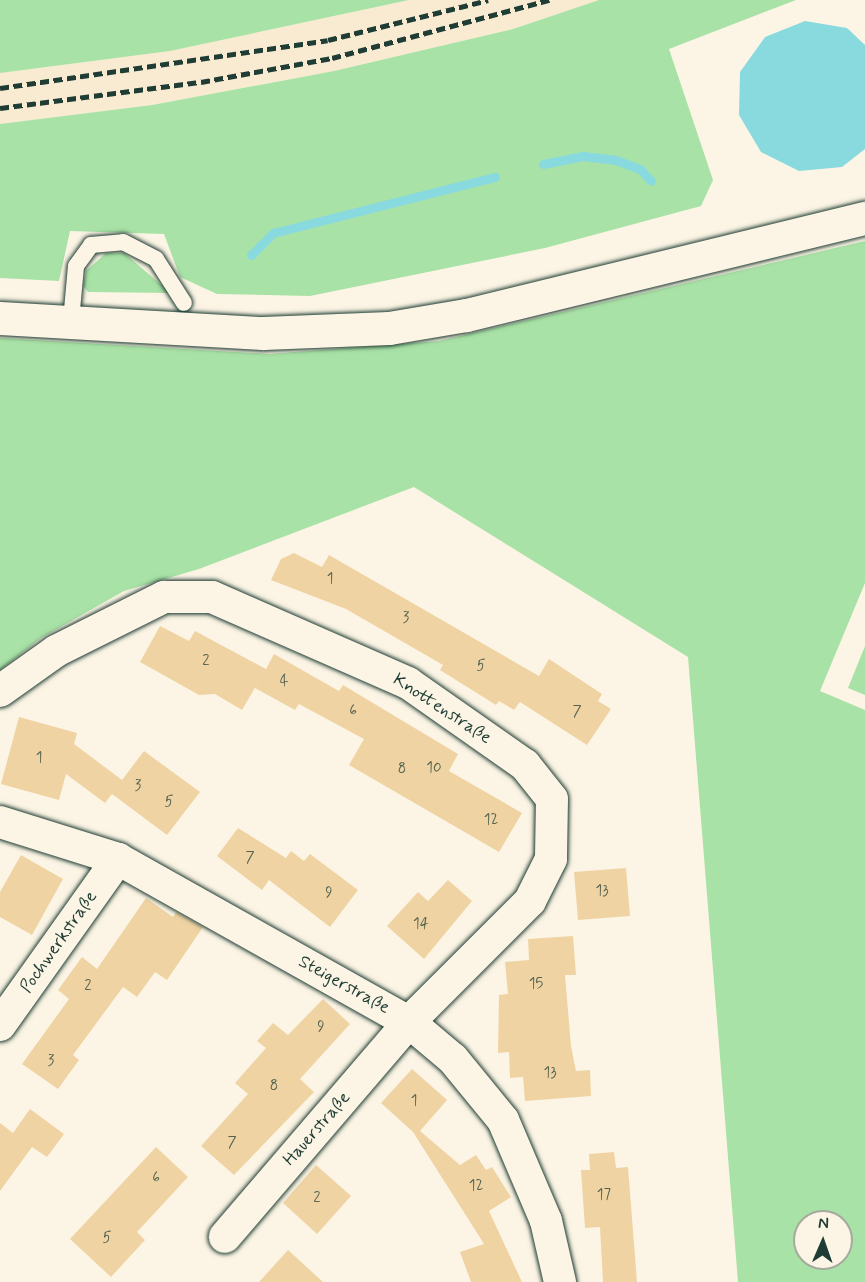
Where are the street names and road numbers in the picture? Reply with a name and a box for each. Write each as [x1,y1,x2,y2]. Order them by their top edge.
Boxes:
street label: Knottenstraße [389,669,495,749]
street label: Pochwerkstraße [16,887,102,997]
street label: Steigerstraße [294,951,394,1019]
street label: Hauerstraße [279,1087,355,1171]

